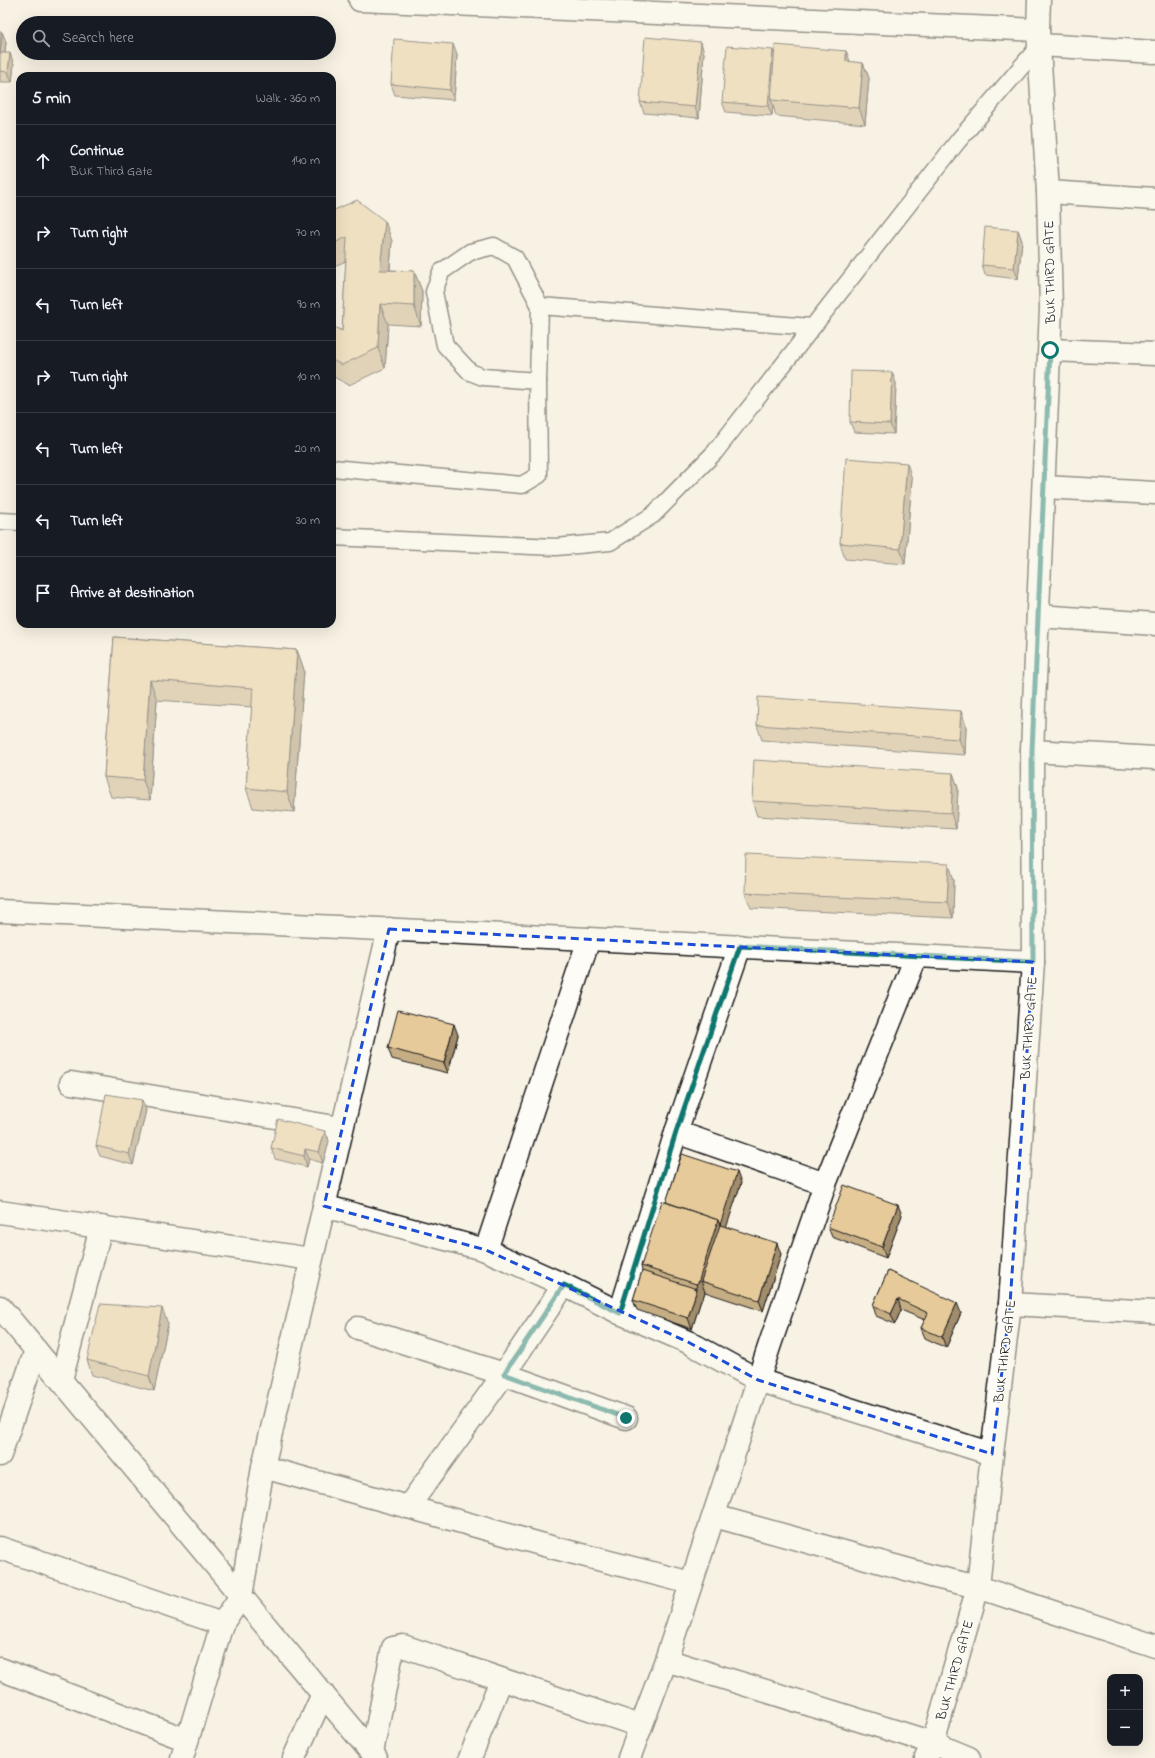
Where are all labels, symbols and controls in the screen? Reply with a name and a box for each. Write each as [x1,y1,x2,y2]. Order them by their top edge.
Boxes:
search box [16,16,336,60]
icon: search [30,27,52,49]
text: Search here [62,27,134,49]
text: 5 min [32,86,71,111]
text: Walk · 360 m [256,89,320,108]
text: Continue [70,140,124,162]
icon: ahead [32,150,54,172]
text: 140 m [292,151,320,170]
text: BUK Third Gate [70,162,152,181]
street label: BUK THIRD GATE [1039,220,1062,325]
icon: right [32,222,54,244]
text: Turn right [70,222,128,244]
text: 70 m [296,223,320,242]
icon: left [32,294,54,316]
text: Turn left [70,294,123,316]
text: 90 m [297,295,320,314]
route start [1041,341,1059,359]
icon: right [32,366,54,388]
text: Turn right [70,366,128,388]
text: 10 m [297,367,320,386]
icon: left [32,438,54,460]
text: Turn left [70,438,123,460]
text: 20 m [295,439,320,458]
icon: left [32,510,54,532]
text: Turn left [70,510,123,532]
text: 30 m [296,511,320,530]
icon: arrive [32,582,54,604]
text: Arrive at destination [70,582,194,604]
street label: BUK THIRD GATE [1015,976,1044,1081]
street label: BUK THIRD GATE [989,1299,1022,1405]
route end [617,1409,635,1427]
street label: BUK THIRD GATE [931,1618,980,1724]
map controls [1107,1674,1143,1746]
button: + [1107,1674,1143,1710]
button: − [1107,1710,1143,1746]

